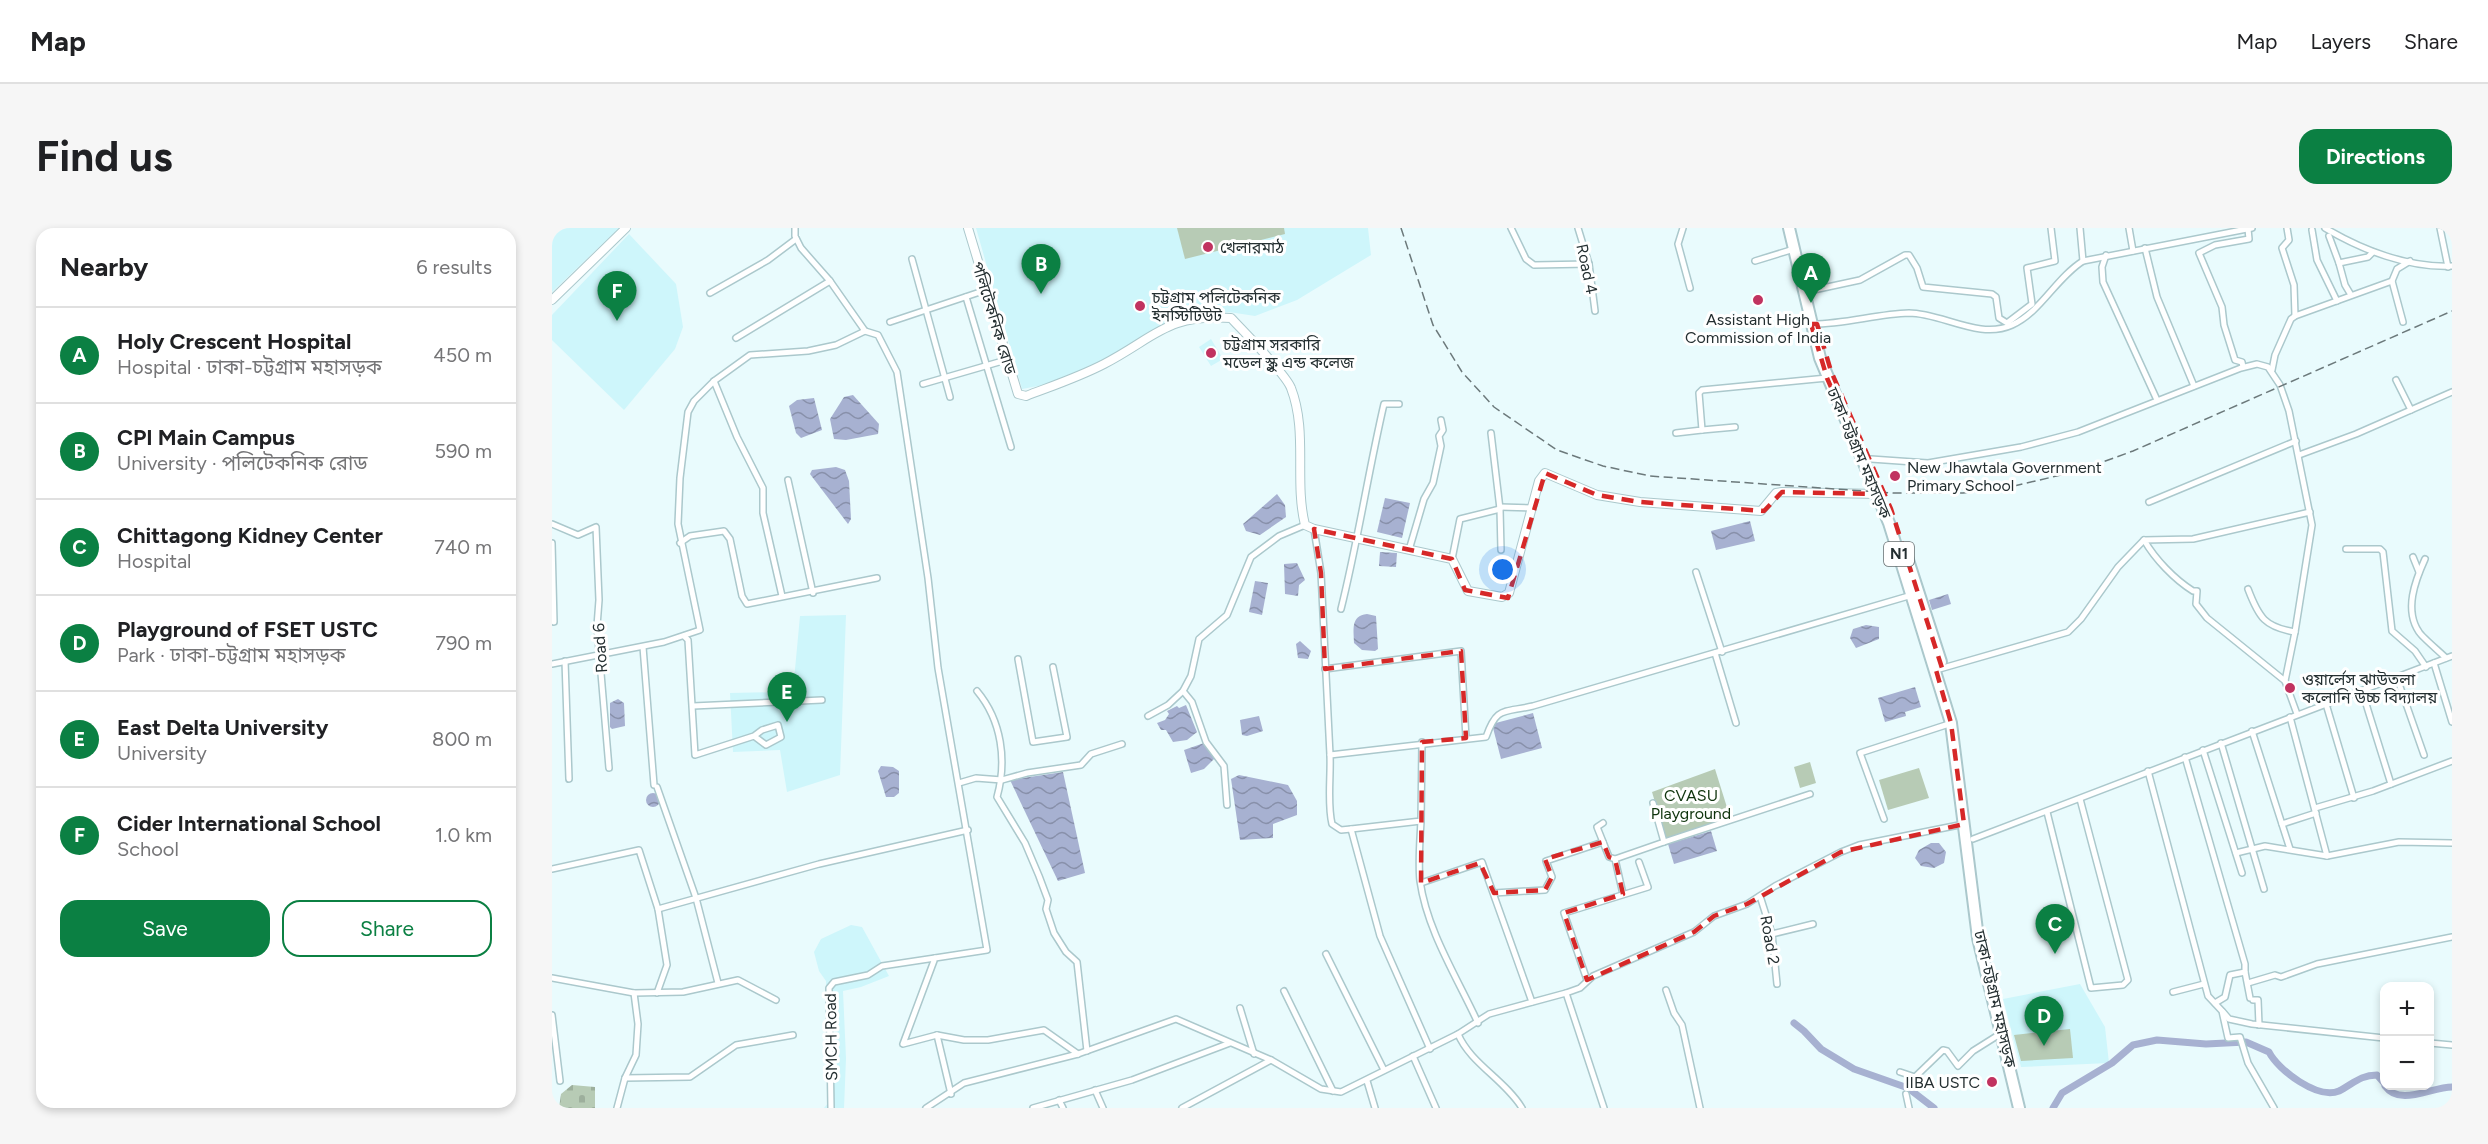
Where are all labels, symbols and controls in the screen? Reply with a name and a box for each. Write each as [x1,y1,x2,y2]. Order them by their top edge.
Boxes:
text: Map [30,24,86,58]
text: Map [2237,29,2277,54]
text: Layers [2310,29,2371,54]
text: Share [2404,29,2458,54]
button: Directions [2299,129,2452,184]
text: Find us [36,131,173,182]
place label: খেলারমাঠ [1220,238,1284,257]
marker: খেলারমাঠ [1201,240,1215,254]
street label: Road 4 [1572,242,1602,296]
pin: B [1022,244,1060,294]
text: Nearby [60,251,148,283]
pin: A [1792,254,1830,303]
text: 6 results [416,255,492,279]
street label: পলিটেকনিক রোড [968,259,1020,377]
pin: F [598,272,636,321]
place label: চট্টগ্রাম পলিটেকনিক ইনস্টিটিউট [1151,288,1281,325]
marker: Assistant High Commission of India [1751,293,1765,307]
marker: চট্টগ্রাম পলিটেকনিক ইনস্টিটিউট [1133,299,1147,313]
place label: Assistant High Commission of India [1685,310,1831,347]
text: Holy Crescent Hospital [117,328,351,355]
place label: চট্টগ্রাম সরকারি মডেল স্কুল এন্ড কলেজ [1222,335,1354,372]
text: A [72,343,87,367]
text: 450 m [433,343,492,367]
marker: চট্টগ্রাম সরকারি মডেল স্কুল এন্ড কলেজ [1204,346,1218,360]
text: Hospital · ঢাকা-চট্টগ্রাম মহাসড়ক [117,355,382,379]
street label: ঢাকা-চট্টগ্রাম মহাসড়ক [1822,384,1896,522]
text: CPI Main Campus [117,424,295,451]
text: B [73,439,86,463]
text: 590 m [434,439,492,463]
text: University · পলিটেকনিক রোড [117,451,368,475]
place label: New Jhawtala Government Primary School [1907,458,2102,495]
marker: New Jhawtala Government Primary School [1888,469,1902,483]
text: Chittagong Kidney Center [117,522,383,549]
text: C [72,535,87,559]
text: 740 m [434,535,492,559]
road number: N1 [1884,542,1914,566]
text: Hospital [117,549,192,573]
your location [1488,555,1517,584]
text: Playground of FSET USTC [117,616,378,643]
street label: Road 6 [589,622,611,674]
text: D [73,631,87,655]
text: 790 m [435,631,492,655]
text: Park · ঢাকা-চট্টগ্রাম মহাসড়ক [117,643,346,667]
place label: ওয়ার্লেস ঝাউতলা কলোনি উচ্চ বিদ্যালয় [2301,670,2438,707]
pin: E [768,672,806,722]
marker: ওয়ার্লেস ঝাউতলা কলোনি উচ্চ বিদ্যালয় [2283,681,2297,695]
text: East Delta University [117,714,328,741]
text: E [74,727,85,751]
text: 800 m [432,727,492,751]
text: University [117,741,207,765]
park label: CVASU Playground [1651,786,1731,823]
text: Cider International School [117,810,381,837]
text: F [74,823,85,847]
text: 1.0 km [435,823,492,847]
text: School [117,837,179,861]
button: Save [60,900,270,957]
button: Share [282,900,492,957]
pin: C [2036,904,2074,954]
street label: Road 2 [1756,914,1784,966]
street label: ঢাকা-চট্টগ্রাম মহাসড়ক [1970,927,2020,1071]
map controls [2380,982,2434,1090]
button: + [2380,982,2434,1036]
street label: SMCH Road [821,993,841,1081]
pin: D [2024,996,2064,1046]
button: − [2380,1036,2434,1090]
place label: IIBA USTC [1905,1073,1980,1092]
marker: IIBA USTC [1985,1075,1999,1089]

